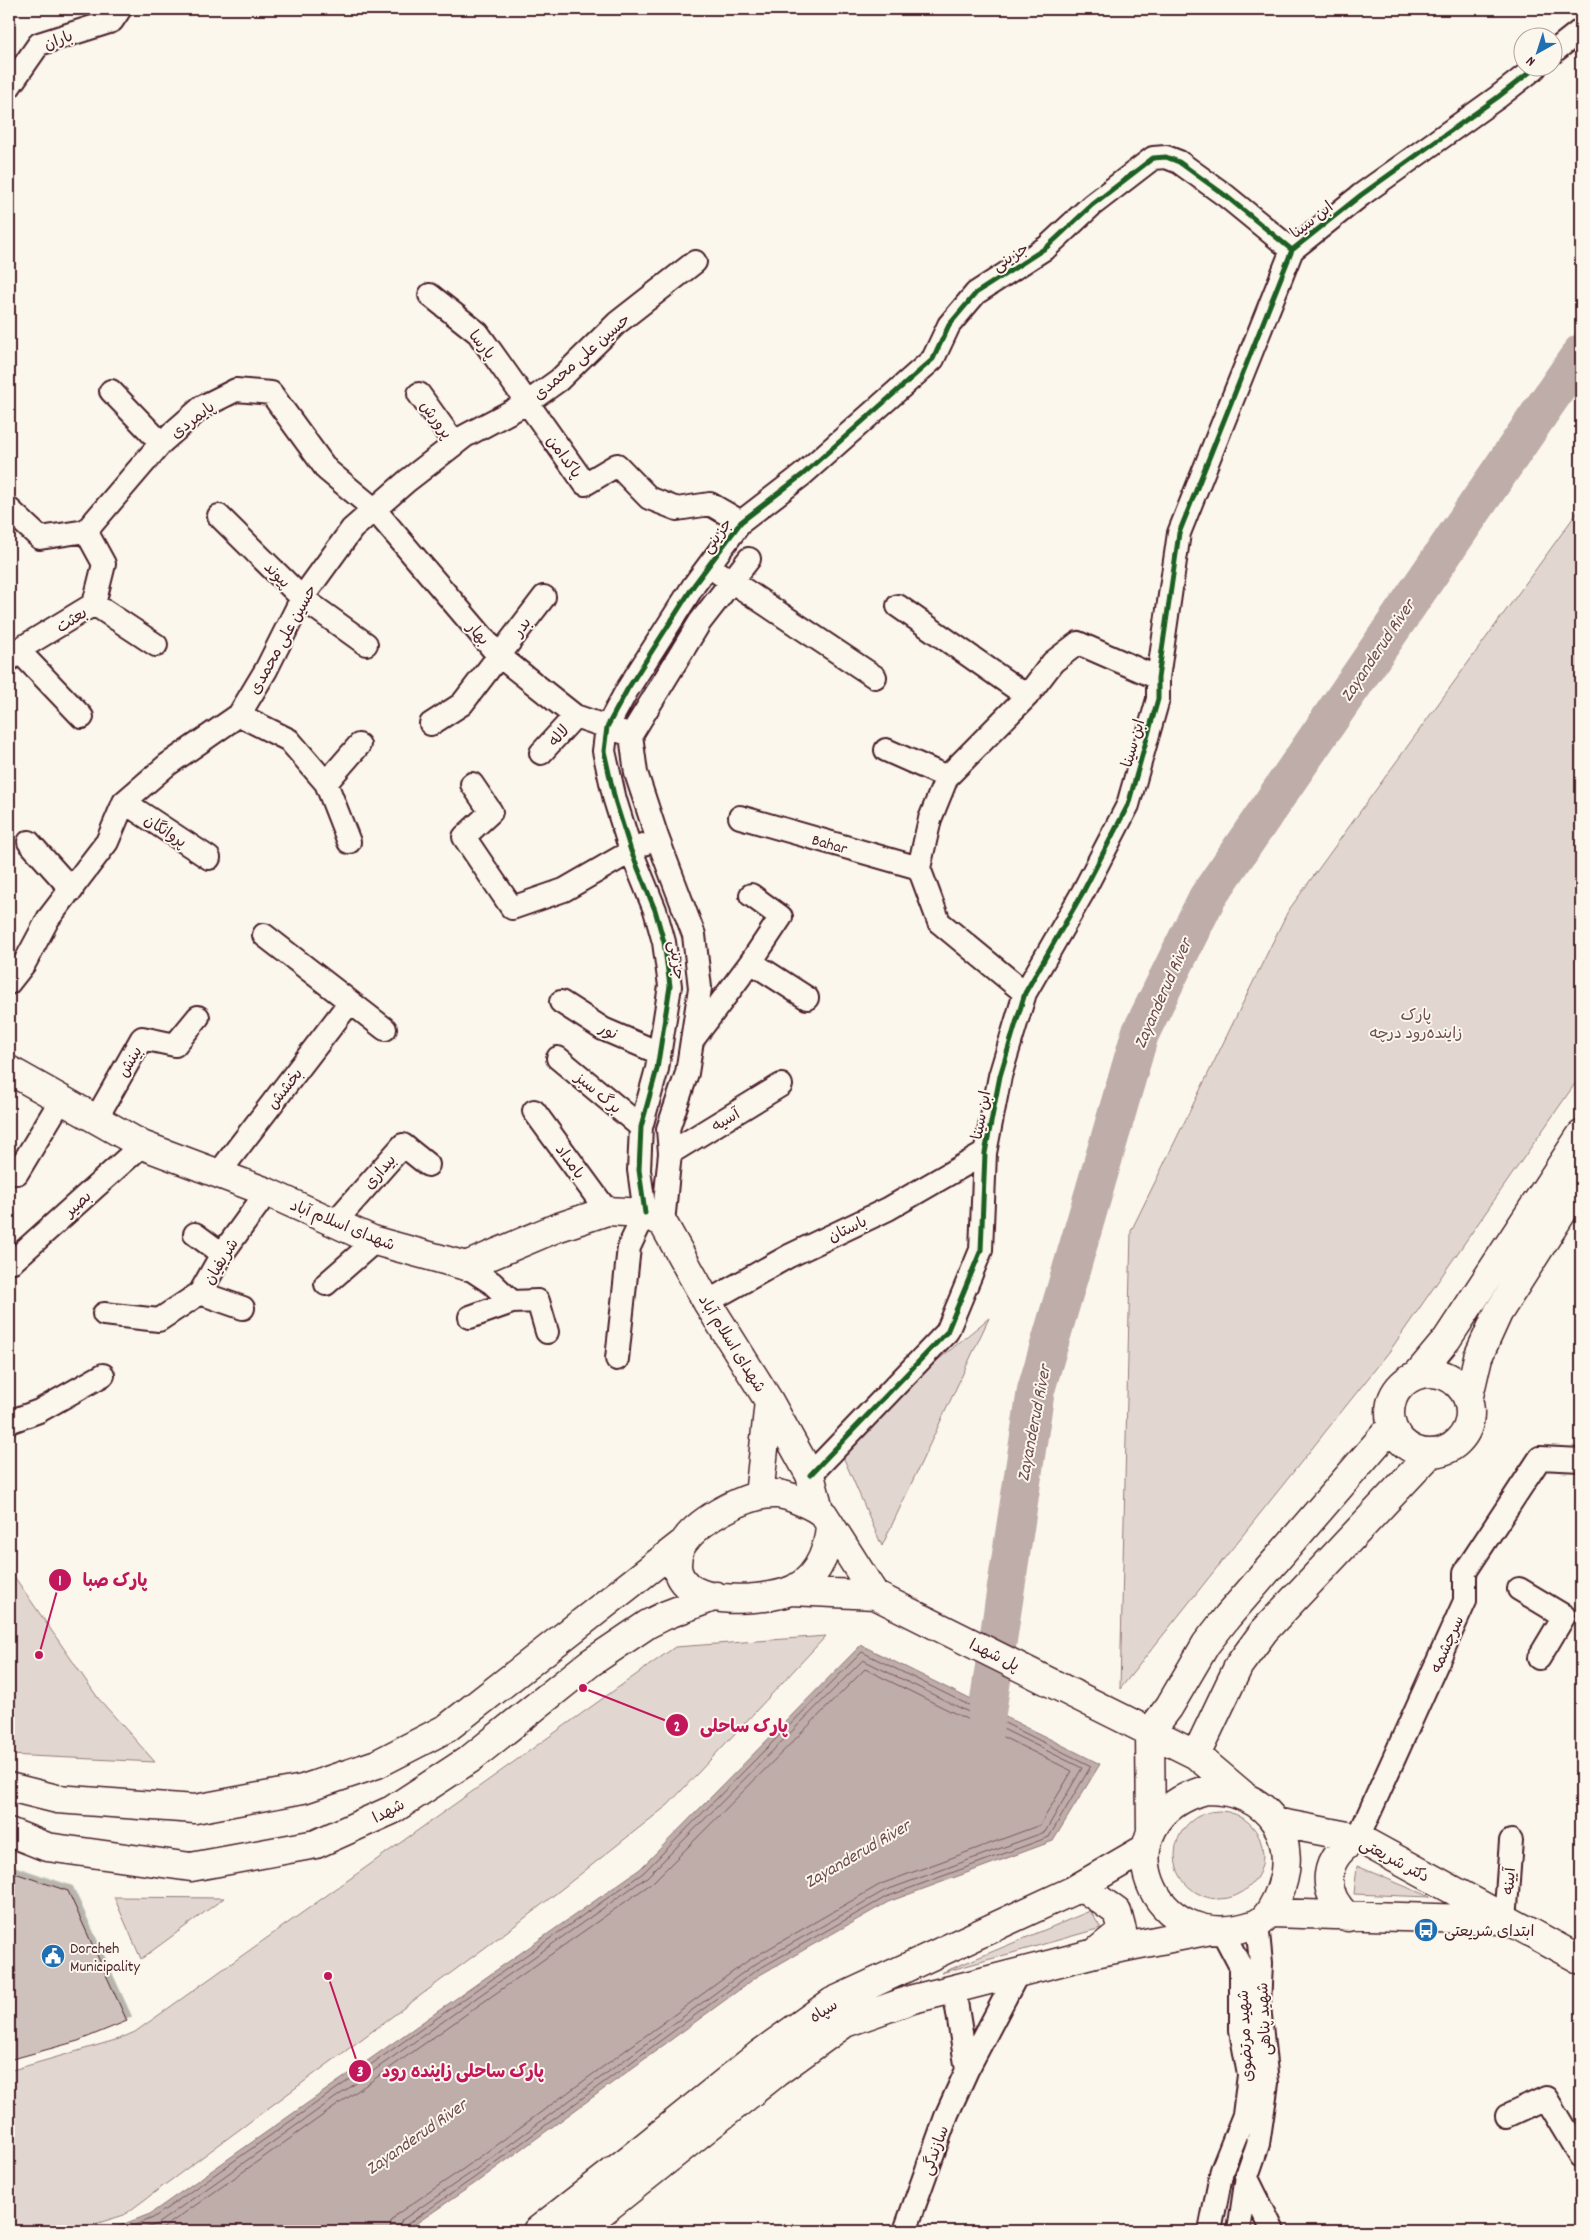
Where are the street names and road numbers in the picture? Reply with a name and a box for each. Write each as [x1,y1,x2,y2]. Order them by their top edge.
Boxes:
street label: باران [41,26,77,57]
street label: ابن سینا [1286,197,1339,245]
street label: جزینی [989,238,1034,278]
street label: حسین علی محمدی [529,309,636,407]
street label: پارسا [462,326,500,365]
street label: پرورش [413,396,457,445]
street label: پایمردی [167,397,220,445]
street label: پاکدامن [539,431,587,484]
street label: جزینی [697,514,739,559]
street label: پیوند [258,557,295,594]
street label: حسین علی محمدی [244,581,324,699]
street label: بعثت [52,602,92,640]
street label: بدر [507,613,538,644]
street label: بهار [459,616,494,651]
street label: ابن سینا [1117,717,1152,771]
street label: لاله [544,721,576,753]
street label: پروانگان [139,810,191,855]
street label: Bahar [809,829,850,861]
street label: جزینی [661,939,690,981]
street label: نور [594,1017,621,1047]
street label: بینش [113,1042,149,1082]
street label: بخشش [263,1064,309,1115]
street label: برگ سبز [567,1066,626,1120]
street label: ابن سینا [966,1089,998,1142]
street label: آسیه [708,1103,746,1139]
street label: بامداد [548,1140,590,1185]
street label: بیداری [359,1150,403,1195]
street label: بصیر [58,1186,98,1225]
street label: شهدای اسلام آباد [286,1195,398,1258]
street label: باستان [825,1211,871,1249]
street label: شریفیان [199,1235,245,1290]
street label: شهدای اسلام آباد [692,1291,770,1398]
street label: سرچشمه [1425,1612,1471,1678]
street label: پل شهدا [965,1634,1023,1678]
street label: شهدا [369,1794,409,1830]
street label: دکتر شریعتی [1355,1833,1433,1889]
street label: آیینه [1498,1866,1523,1896]
street label: شهید پناهی [1252,1982,1279,2056]
street label: شهيد مرتضوی [1233,1989,1260,2083]
street label: سپاه [806,1994,843,2030]
street label: سازندگی [917,2123,956,2179]

